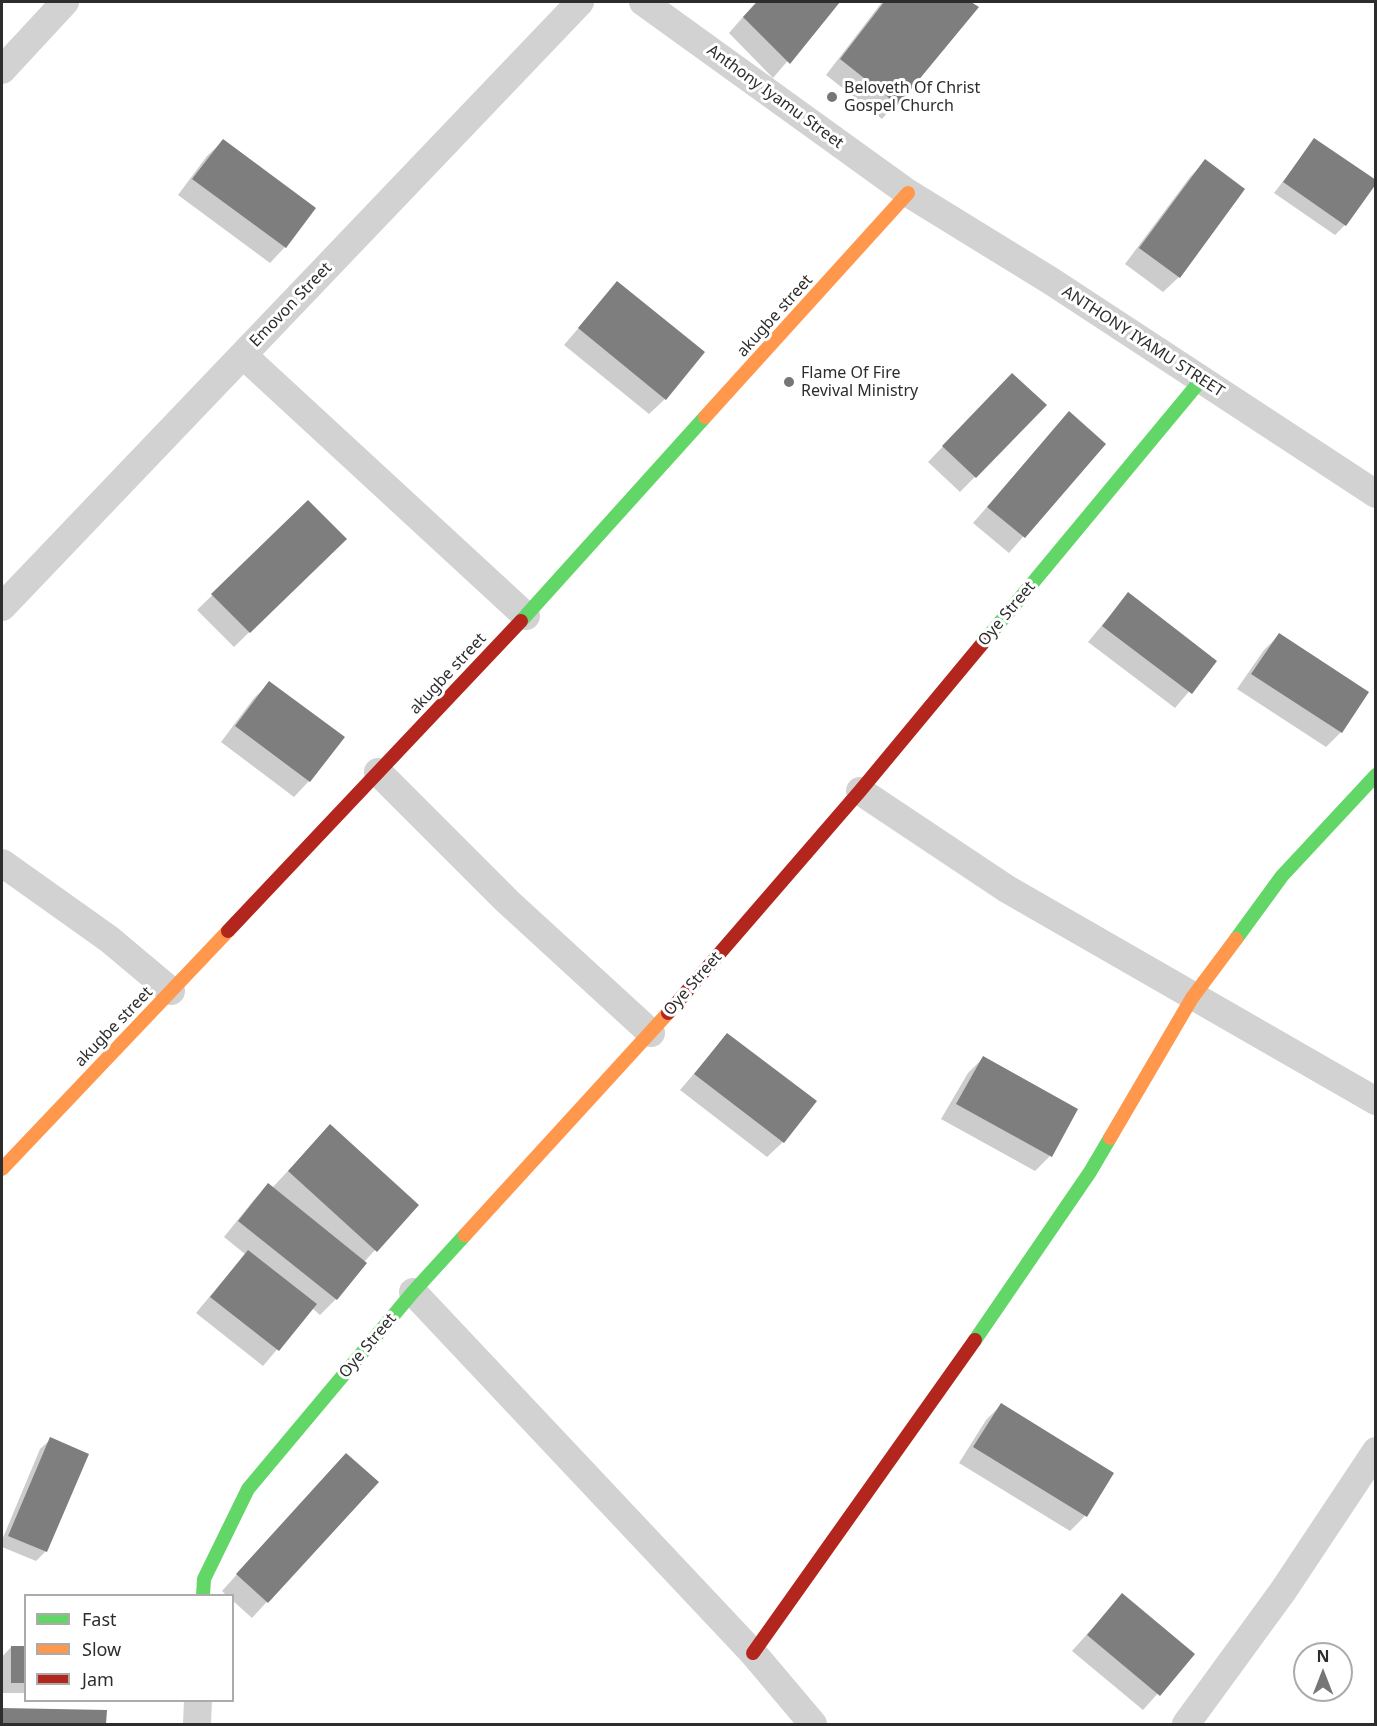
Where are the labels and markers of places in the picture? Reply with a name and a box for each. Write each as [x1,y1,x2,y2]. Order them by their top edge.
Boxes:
place label: Beloveth Of Christ Gospel Church [844,78,980,116]
marker: Beloveth Of Christ Gospel Church [825,90,839,104]
place label: Flame Of Fire Revival Ministry [801,363,918,401]
marker: Flame Of Fire Revival Ministry [782,375,796,389]

